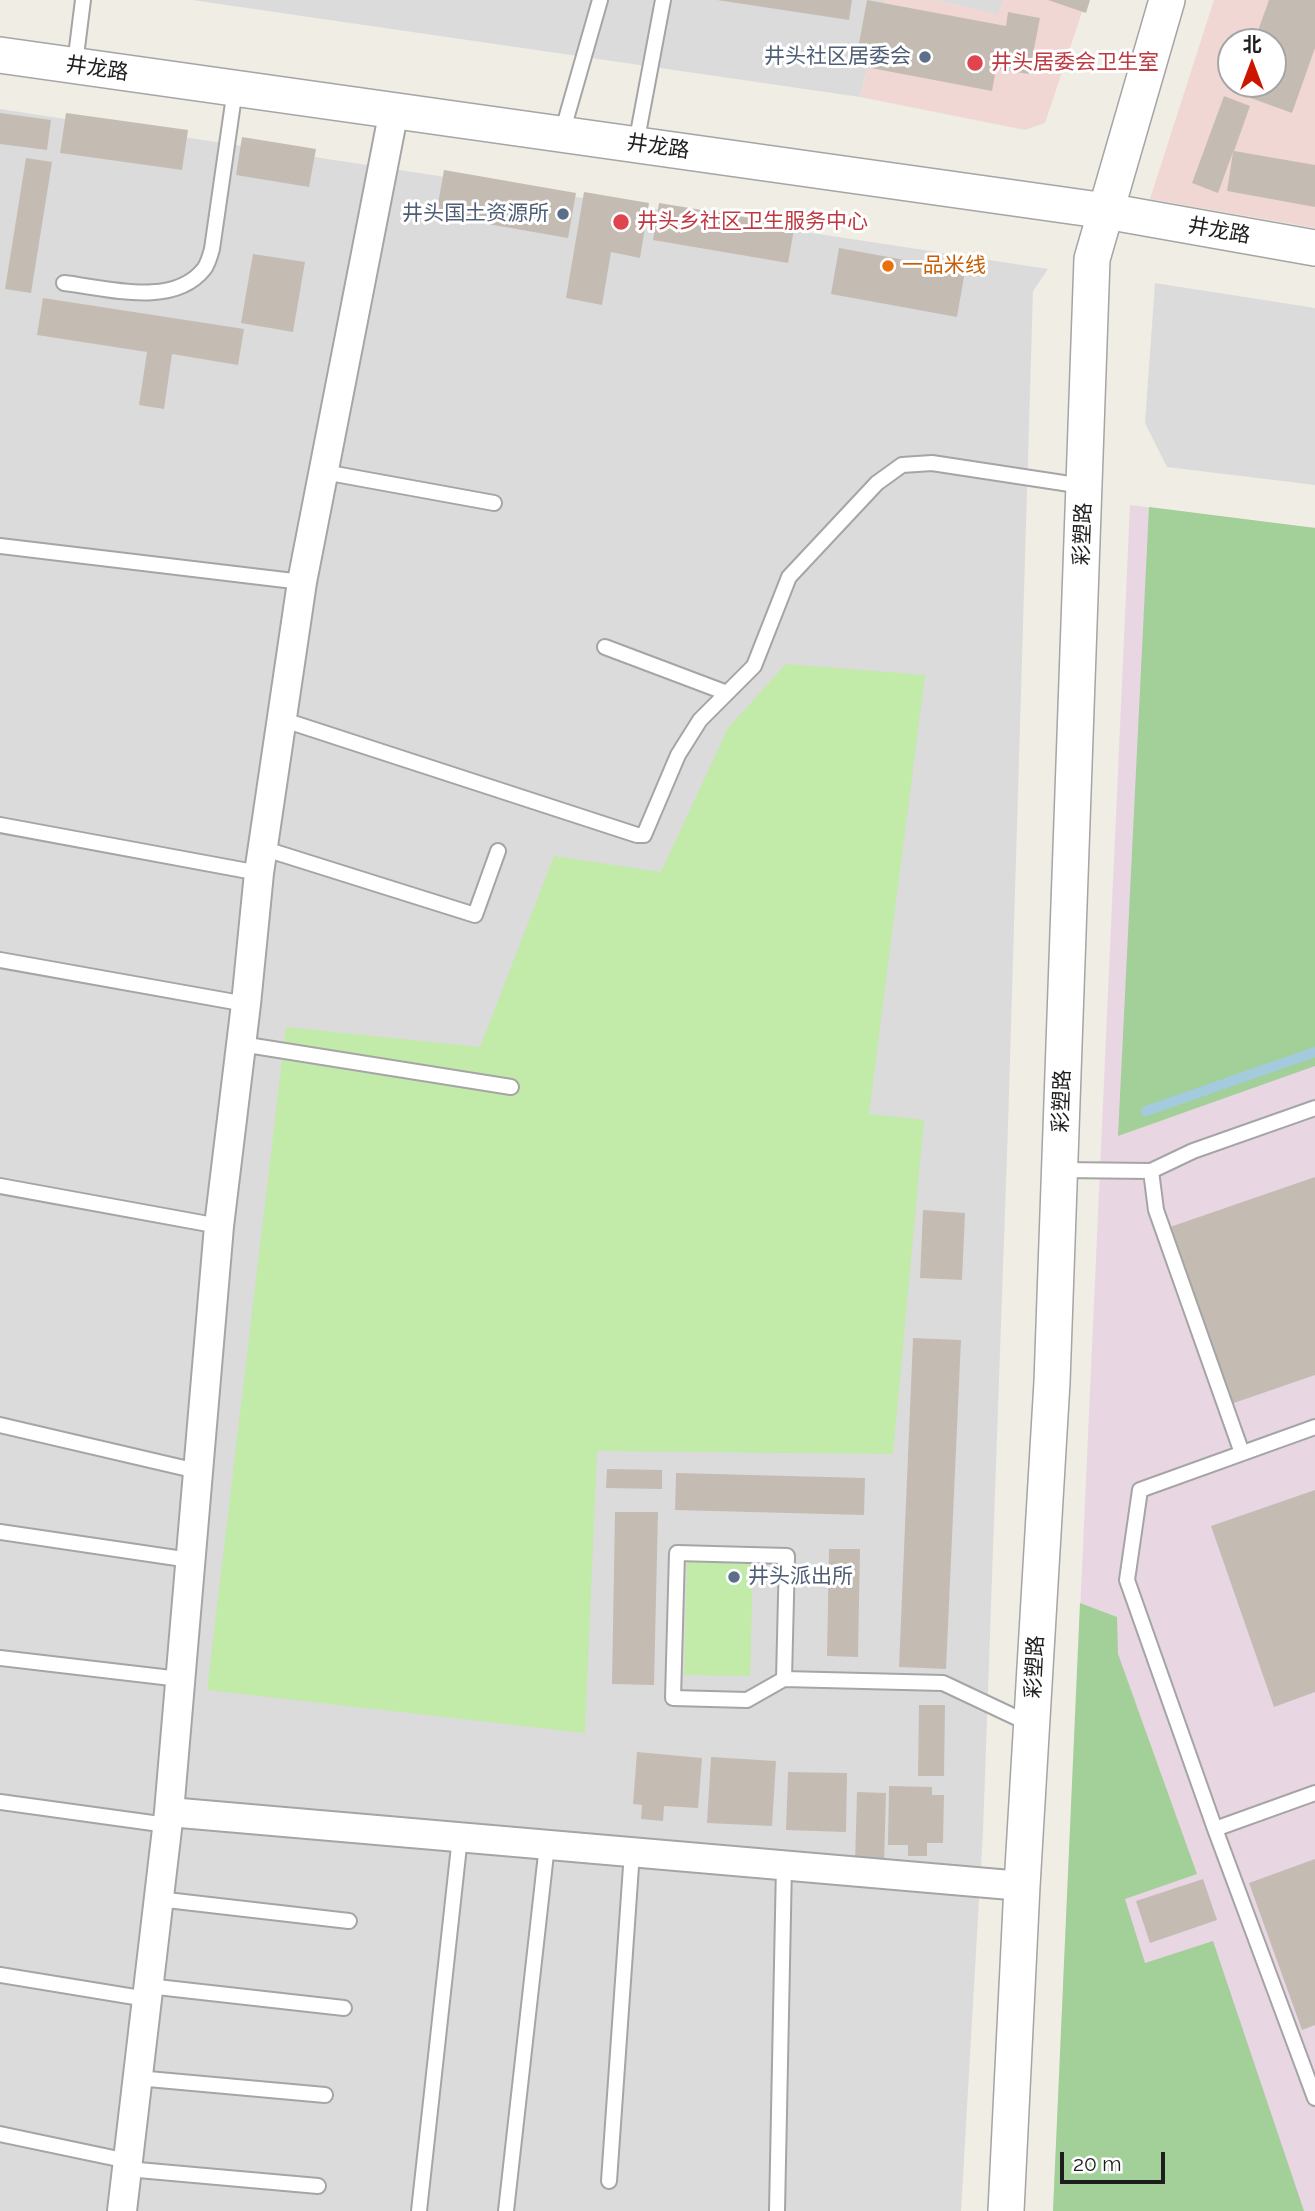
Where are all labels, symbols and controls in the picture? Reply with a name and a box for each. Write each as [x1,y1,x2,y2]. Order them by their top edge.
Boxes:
north arrow [1217,28,1287,98]
text: 北 [1242,33,1262,55]
place label: 井头社区居委会 [764,44,911,70]
marker: 井头社区居委会 [917,49,933,65]
place label: 井头居委会卫生室 [991,50,1159,76]
street label: 井龙路 [64,52,130,86]
marker: 井头居委会卫生室 [965,53,985,73]
street label: 井龙路 [625,130,691,164]
place label: 井头国土资源所 [402,201,549,227]
marker: 井头国土资源所 [555,206,571,222]
place label: 井头乡社区卫生服务中心 [637,209,868,235]
marker: 井头乡社区卫生服务中心 [611,212,631,232]
street label: 井龙路 [1186,213,1252,249]
place label: 一品米线 [902,253,986,279]
marker: 一品米线 [880,258,896,274]
street label: 彩塑路 [1069,502,1097,566]
street label: 彩塑路 [1048,1069,1076,1133]
place label: 井头派出所 [748,1564,853,1590]
marker: 井头派出所 [726,1569,742,1585]
street label: 彩塑路 [1021,1635,1049,1699]
scale bar [1063,2138,1168,2182]
text: 20 m [1073,2151,1121,2176]

